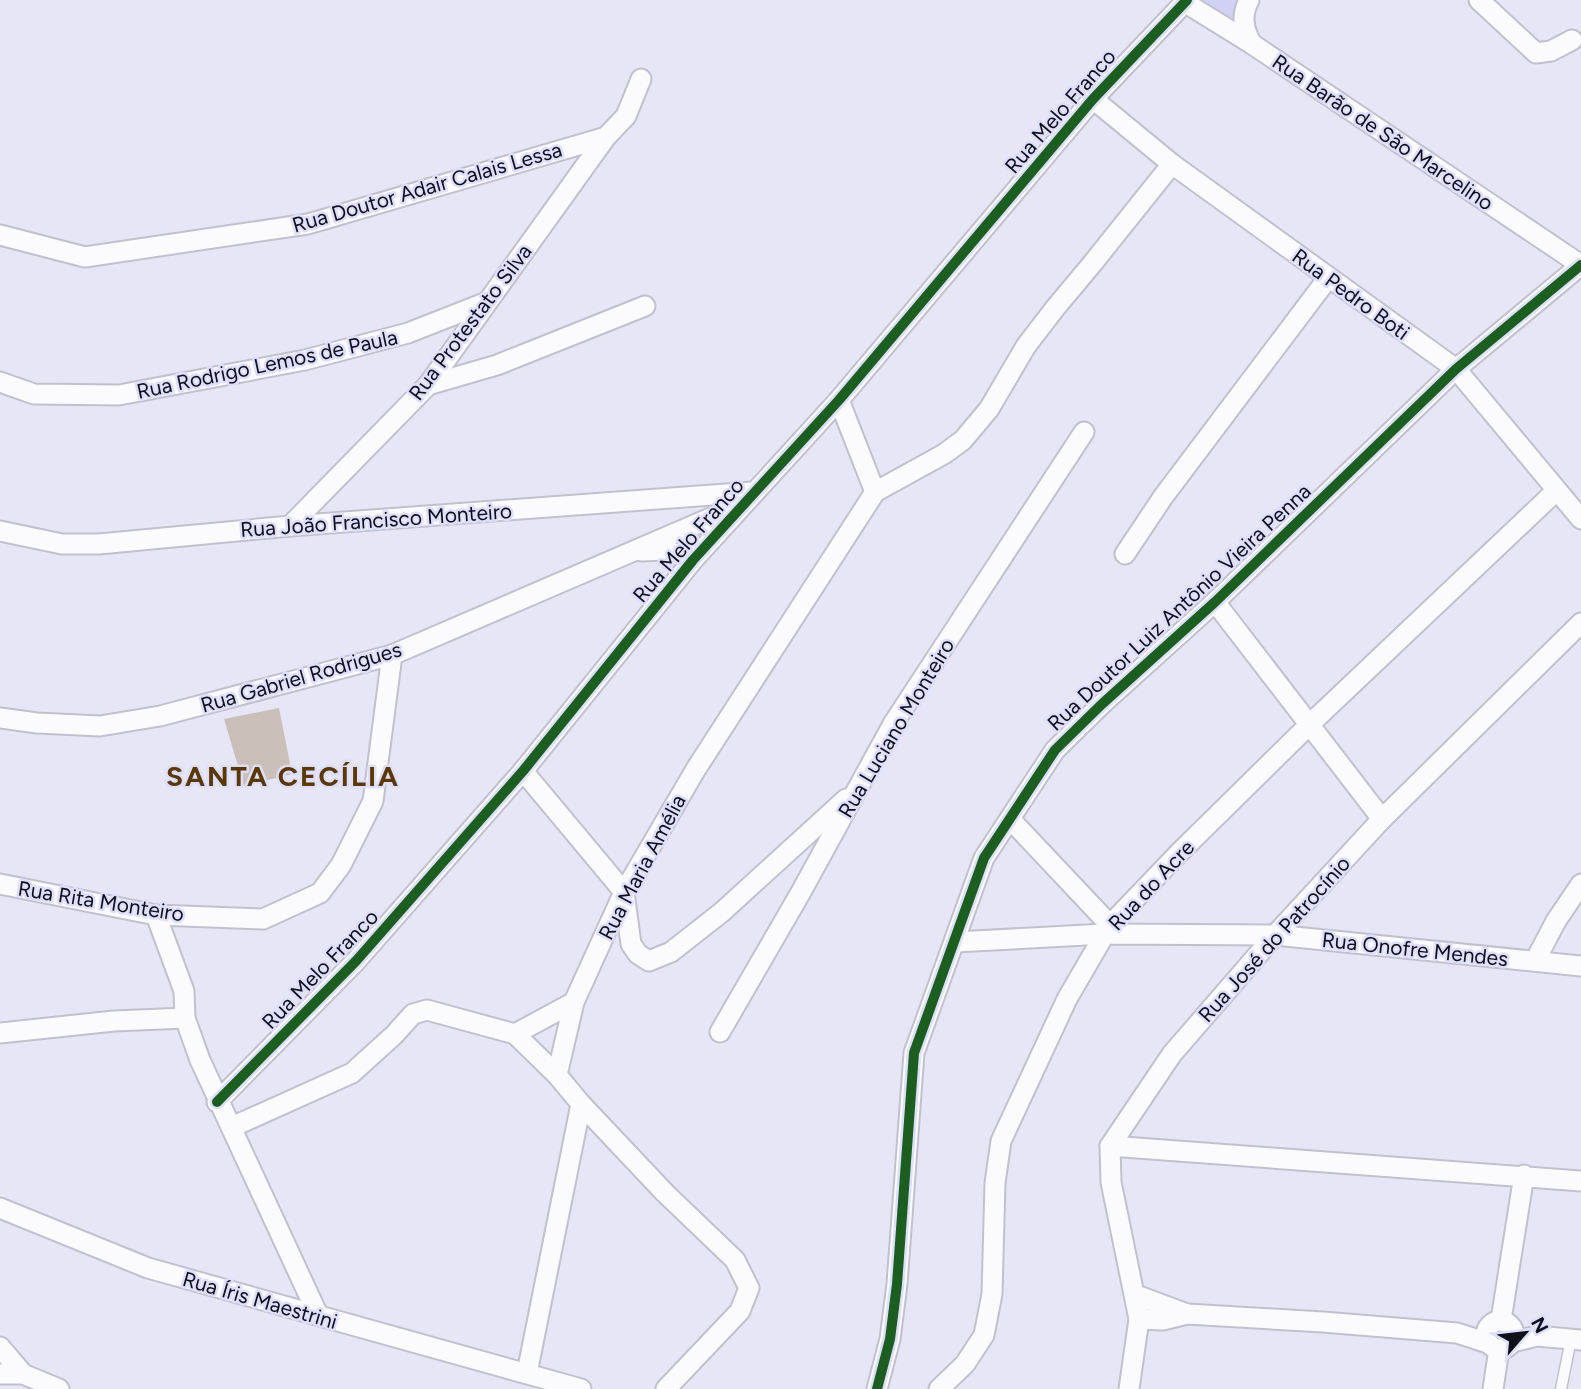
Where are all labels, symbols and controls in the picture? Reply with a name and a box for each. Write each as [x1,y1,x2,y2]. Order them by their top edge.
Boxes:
street label: Rua Melo Franco [999,44,1121,178]
street label: Rua Barão de São Marcelino [1268,49,1498,215]
street label: Rua Doutor Adair Calais Lessa [289,136,565,238]
street label: Rua Protestato Silva [403,239,537,405]
street label: Rua Pedro Boti [1288,243,1414,345]
street label: Rua Rodrigo Lemos de Paula [134,324,400,404]
street label: Rua Melo Franco [627,473,749,607]
street label: Rua Doutor Luiz Antônio Vieira Penna [1042,478,1316,736]
street label: Rua João Francisco Monteiro [239,498,513,542]
street label: Rua Luciano Monteiro [833,634,959,822]
street label: Rua Gabriel Rodrigues [198,636,404,718]
district label: SANTA CECÍLIA [166,759,400,793]
street label: Rua Maria Amélia [593,790,691,944]
street label: Rua do Acre [1103,835,1199,935]
street label: Rua José do Patrocínio [1193,851,1355,1027]
street label: Rua Rita Monteiro [16,876,186,926]
street label: Rua Melo Franco [257,904,383,1034]
street label: Rua Onofre Mendes [1321,927,1509,971]
street label: Rua Íris Maestrini [180,1266,340,1334]
north arrow [1490,1298,1560,1368]
text: N [1526,1313,1553,1337]

